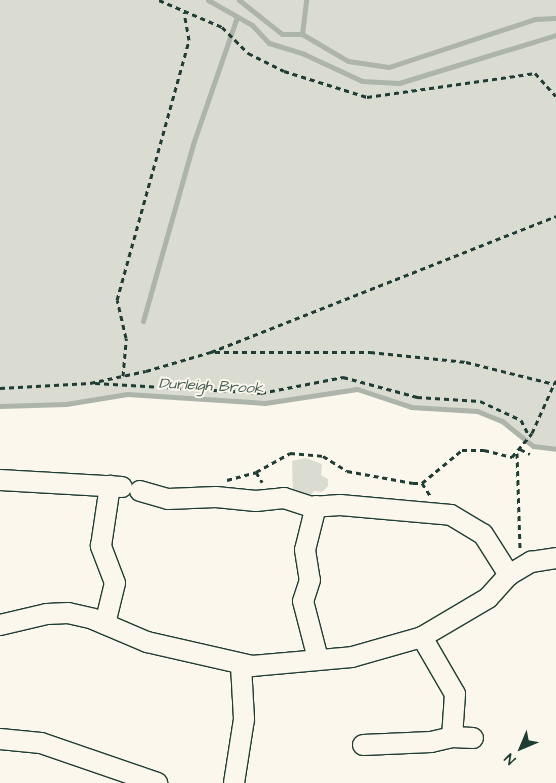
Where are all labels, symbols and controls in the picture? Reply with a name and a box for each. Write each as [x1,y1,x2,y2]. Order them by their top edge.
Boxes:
water label: Durleigh Brook [158,374,264,398]
north arrow [496,723,546,773]
text: N [500,748,521,769]

